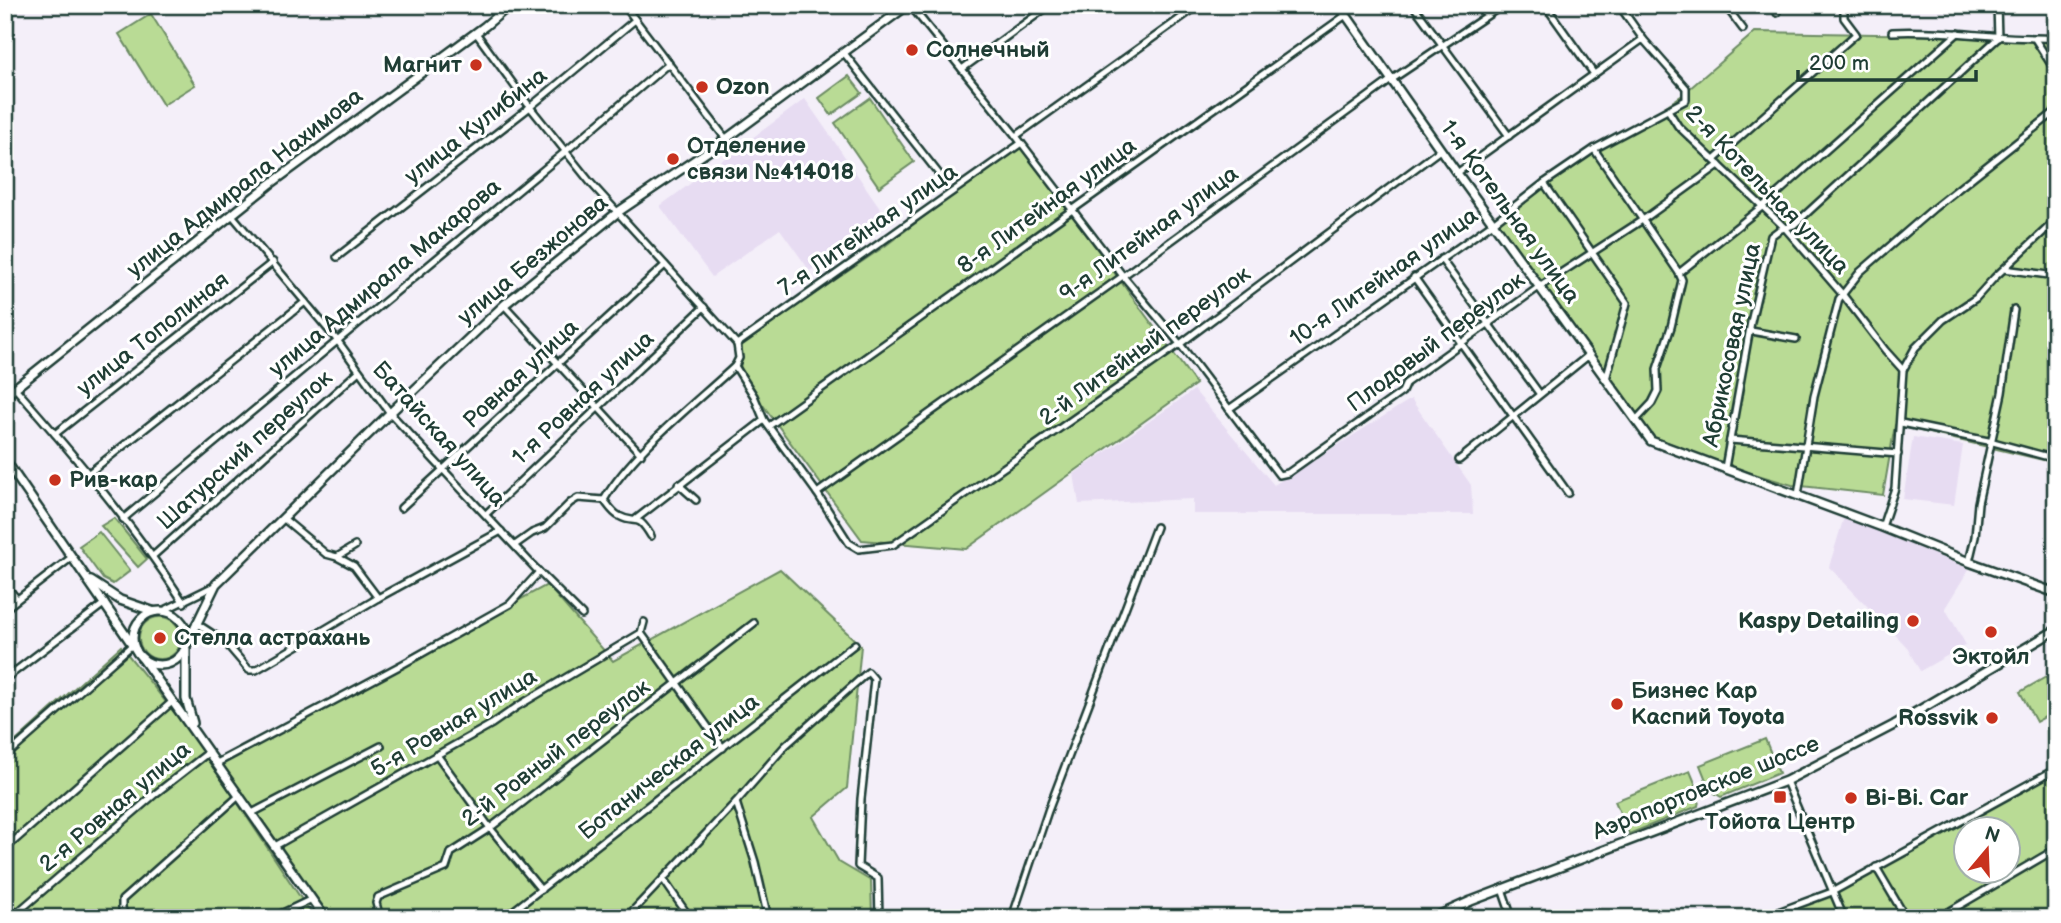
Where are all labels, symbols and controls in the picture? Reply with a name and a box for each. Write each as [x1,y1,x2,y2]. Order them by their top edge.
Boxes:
place label: Солнечный [926,36,1050,64]
scale bar [1798,38,1977,82]
marker: Солнечный [904,42,920,58]
place label: Магнит [383,51,462,79]
text: 200 m [1809,51,1869,76]
marker: Магнит [468,57,484,73]
street label: улица Кулибина [399,61,553,190]
place label: Ozon [716,73,770,101]
marker: Ozon [694,79,710,95]
street label: улица Адмирала Нахимова [121,82,369,284]
street label: 2-я Котельная улица [1679,100,1855,281]
street label: 1-я Котельная улица [1434,115,1586,309]
place label: Отделение связи №414018 [687,132,854,186]
street label: 8-я Литейная улица [952,132,1142,280]
marker: Отделение связи №414018 [665,151,681,167]
street label: 7-я Литейная улица [773,157,963,302]
street label: 9-я Литейная улица [1054,160,1244,308]
street label: улица Адмирала Макарова [263,173,507,383]
street label: улица Безжонова [452,189,614,331]
street label: 10-я Литейная улица [1285,201,1484,352]
street label: Абрикосовая улица [1697,240,1767,450]
street label: 2-й Литейный переулок [1034,260,1257,432]
street label: улица Тополиная [71,266,235,402]
street label: Плодовый переулок [1342,266,1531,418]
street label: Ровная улица [457,313,585,435]
street label: 1-я Ровная улица [506,325,660,471]
street label: Батайская улица [366,356,512,513]
street label: Шатурский переулок [152,364,339,536]
place label: Рив-кар [69,466,158,494]
marker: Рив-кар [47,472,63,488]
place label: Kaspy Detailing [1738,607,1899,635]
marker: Kaspy Detailing [1905,613,1921,629]
place label: Стелла астрахань [174,624,370,652]
marker: Эктойл [1983,624,1999,640]
marker: Стелла астрахань [152,630,168,646]
place label: Эктойл [1952,643,2030,671]
street label: 5-я Ровная улица [366,662,542,784]
street label: 2-й Ровный переулок [456,673,656,833]
place label: Бизнес Кар Каспий Toyota [1631,677,1785,731]
street label: Ботаническая улица [573,688,765,846]
marker: Бизнес Кар Каспий Toyota [1609,696,1625,712]
place label: Rossvik [1898,704,1978,732]
marker: Rossvik [1984,710,2000,726]
street label: Аэропортовское шоссе [1588,730,1824,847]
street label: 2-я Ровная улица [34,735,197,878]
place label: Bi-Bi. Car [1865,784,1969,812]
marker: Тойота Центр [1772,789,1788,805]
marker: Bi-Bi. Car [1843,790,1859,806]
place label: Тойота Центр [1705,808,1856,836]
north arrow [1952,814,2022,884]
text: N [1982,822,2003,849]

